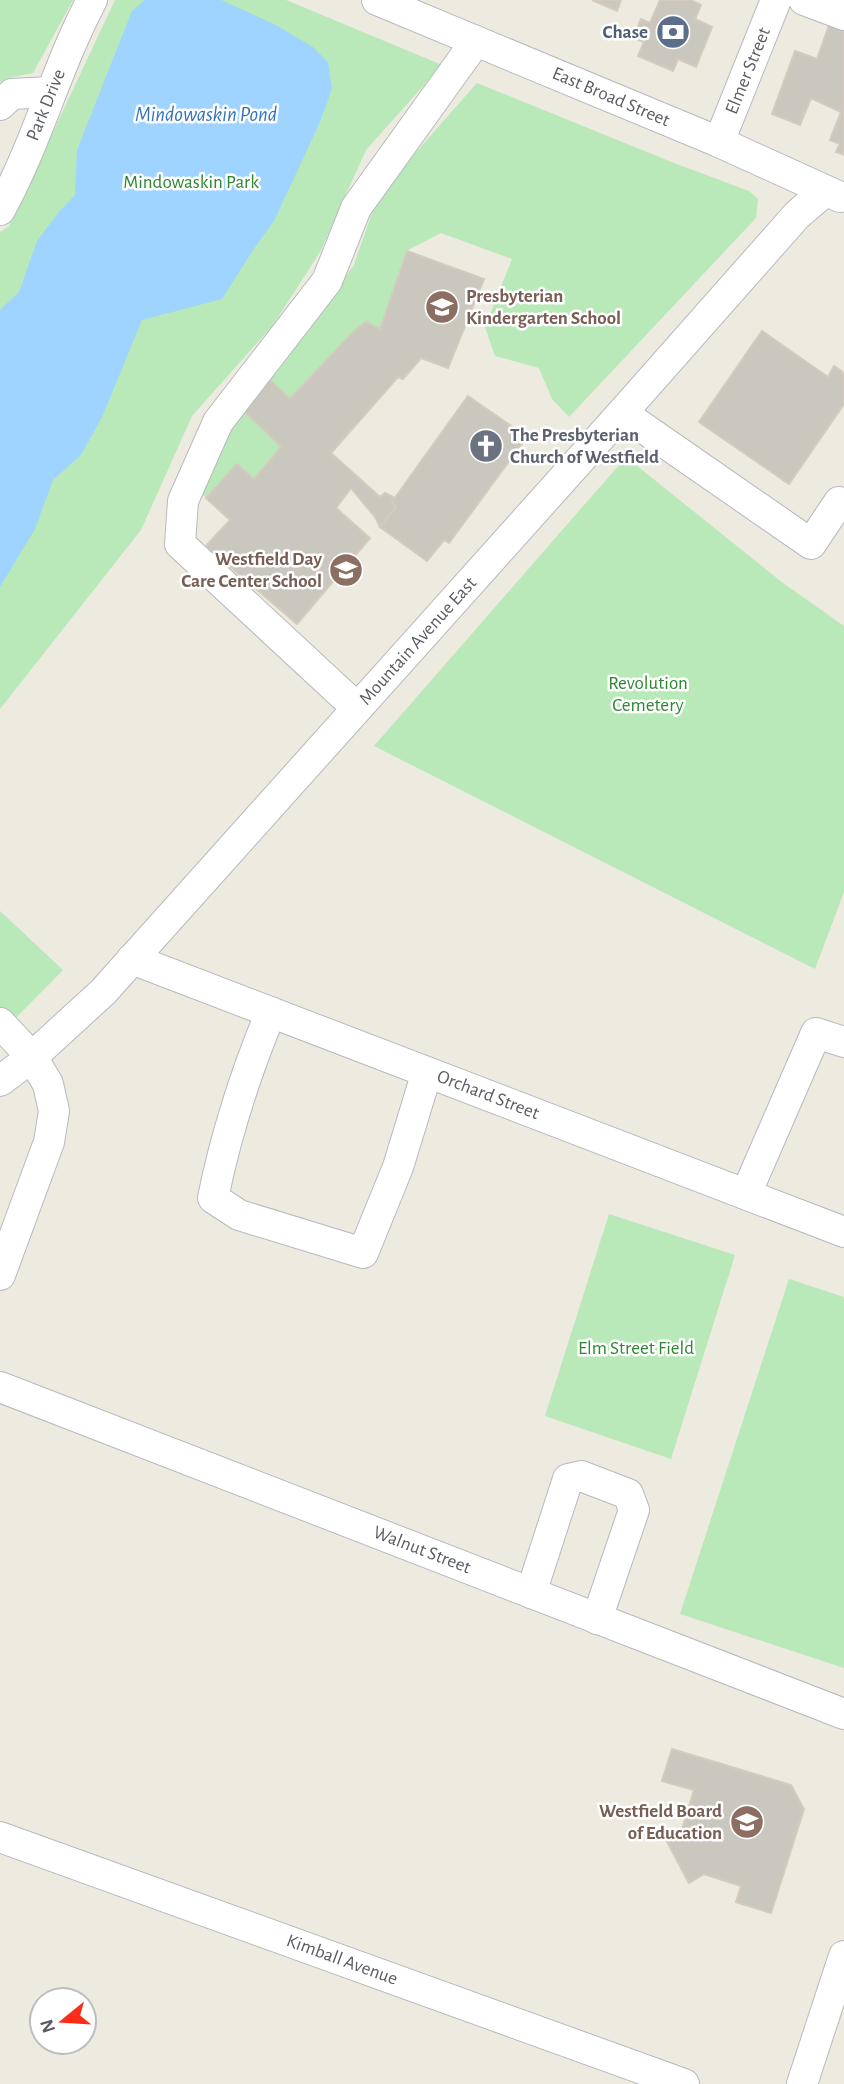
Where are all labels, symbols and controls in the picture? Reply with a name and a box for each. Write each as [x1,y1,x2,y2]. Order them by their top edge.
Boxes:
bank icon: Chase [654,13,692,51]
place label: Chase [603,23,648,42]
street label: Elmer Street [722,25,774,117]
street label: East Broad Street [549,64,673,130]
street label: Park Drive [23,66,69,144]
water label: Mindowaskin Pond [135,104,277,125]
park label: Mindowaskin Park [123,173,259,192]
place label: Presbyterian Kindergarten School [466,287,621,328]
school or university icon: Presbyterian Kindergarten School [423,288,461,326]
place label: The Presbyterian Church of Westfield [510,426,659,467]
church icon: The Presbyterian Church of Westfield [467,427,505,465]
place label: Westfield Day Care Center School [181,550,322,591]
school or university icon: Westfield Day Care Center School [327,551,365,589]
street label: Mountain Avenue East [356,573,480,709]
park label: Revolution Cemetery [608,674,688,715]
street label: Orchard Street [434,1067,542,1123]
park label: Elm Street Field [578,1339,694,1358]
street label: Walnut Street [371,1523,473,1577]
place label: Westfield Board of Education [599,1802,722,1843]
school or university icon: Westfield Board of Education [728,1803,766,1841]
street label: Kimball Avenue [284,1931,400,1989]
north arrow [28,1986,98,2056]
text: N [37,2017,59,2035]

